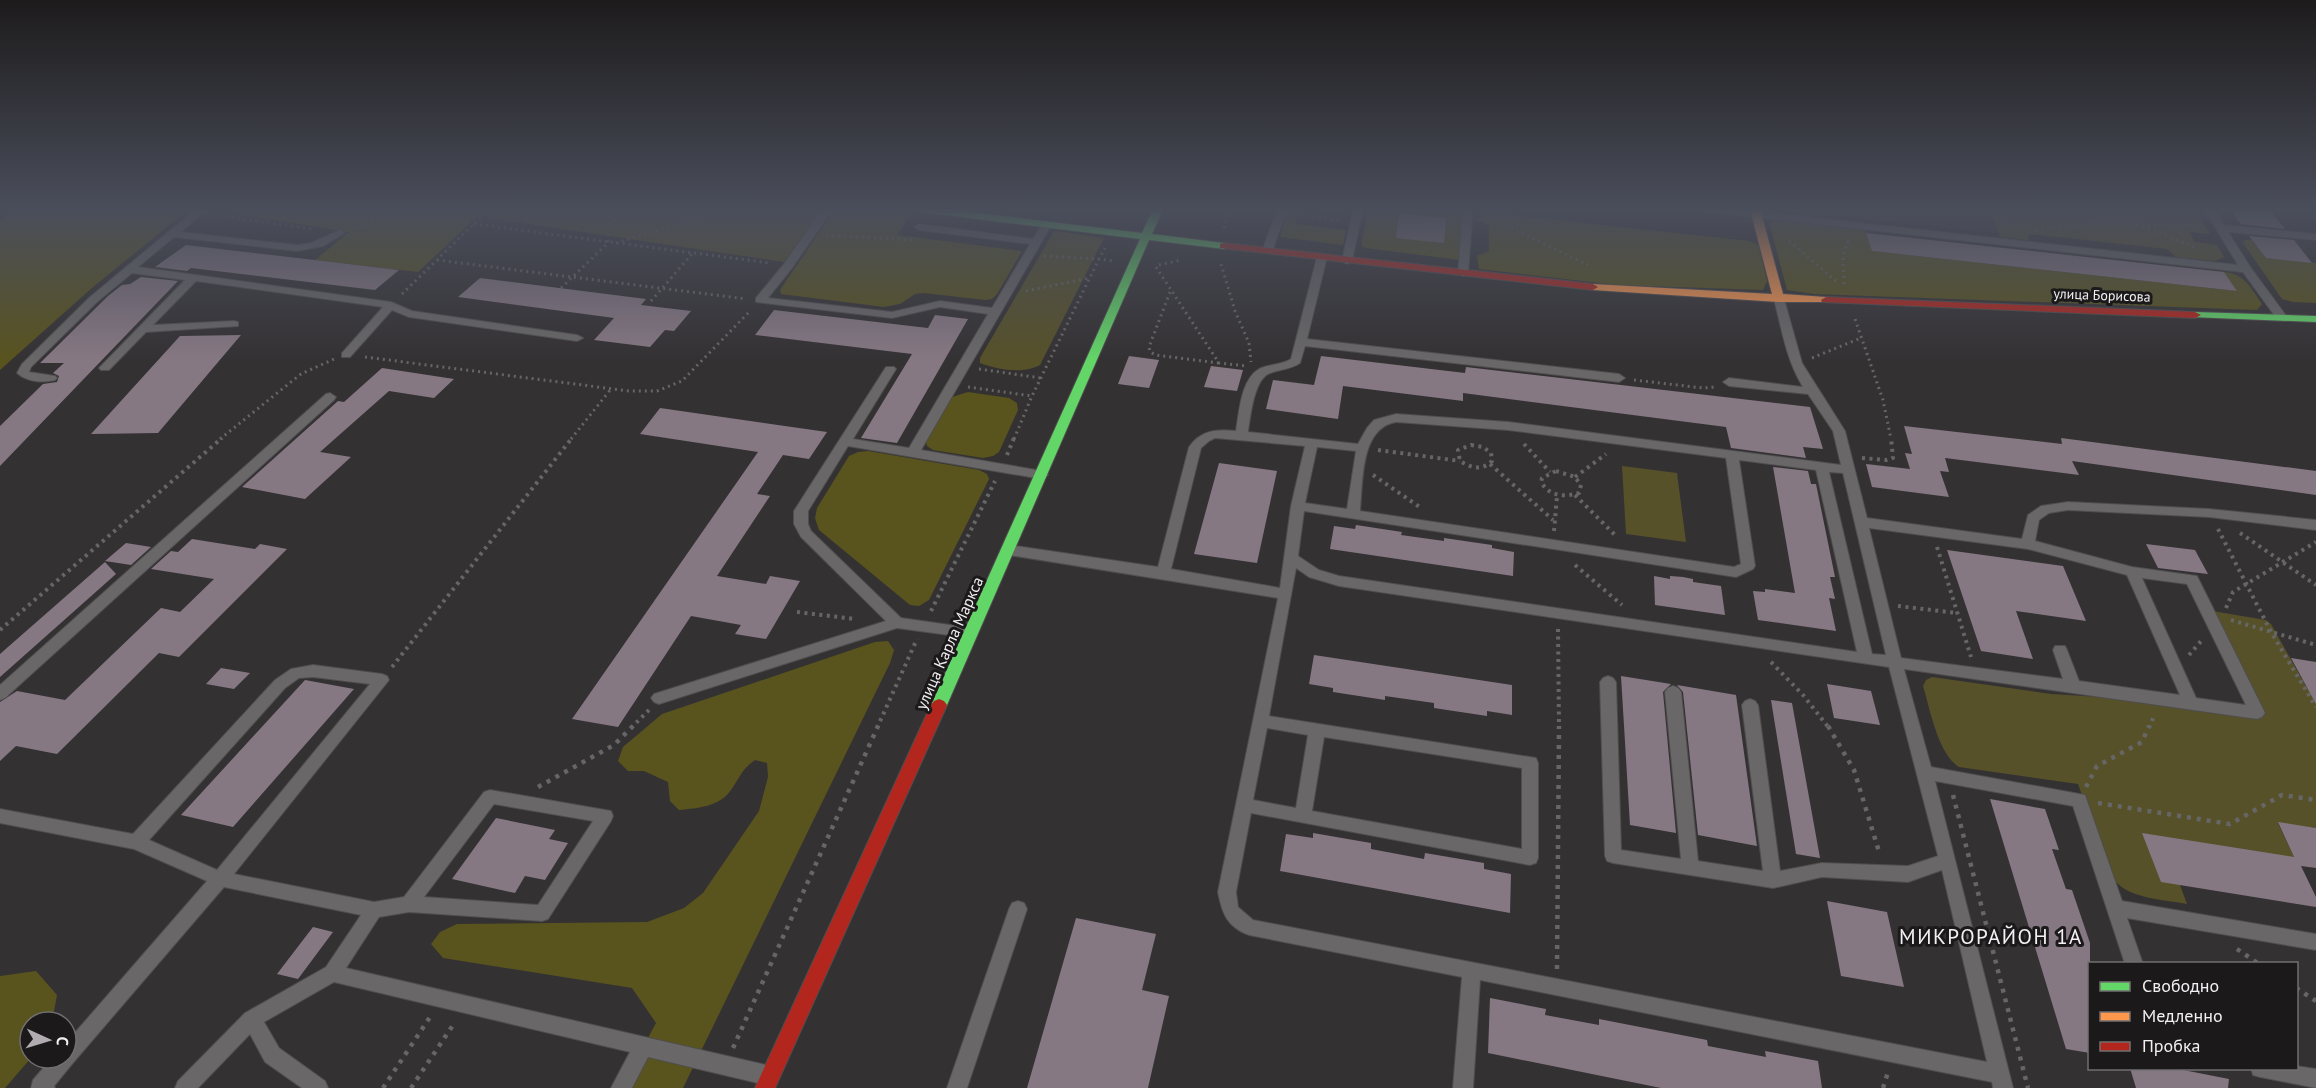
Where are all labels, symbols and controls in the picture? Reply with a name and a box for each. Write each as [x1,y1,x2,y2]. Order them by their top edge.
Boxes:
street label: улица Борисова [2053,284,2151,306]
street label: улица Карла Маркса [911,573,987,713]
district label: МИКРОРАЙОН 1А [1899,923,2083,950]
legend [2088,962,2298,1070]
text: Свободно [2142,974,2219,997]
text: Медленно [2142,1004,2223,1027]
north arrow [18,1010,78,1070]
text: Пробка [2142,1034,2200,1057]
text: С [53,1036,73,1046]

